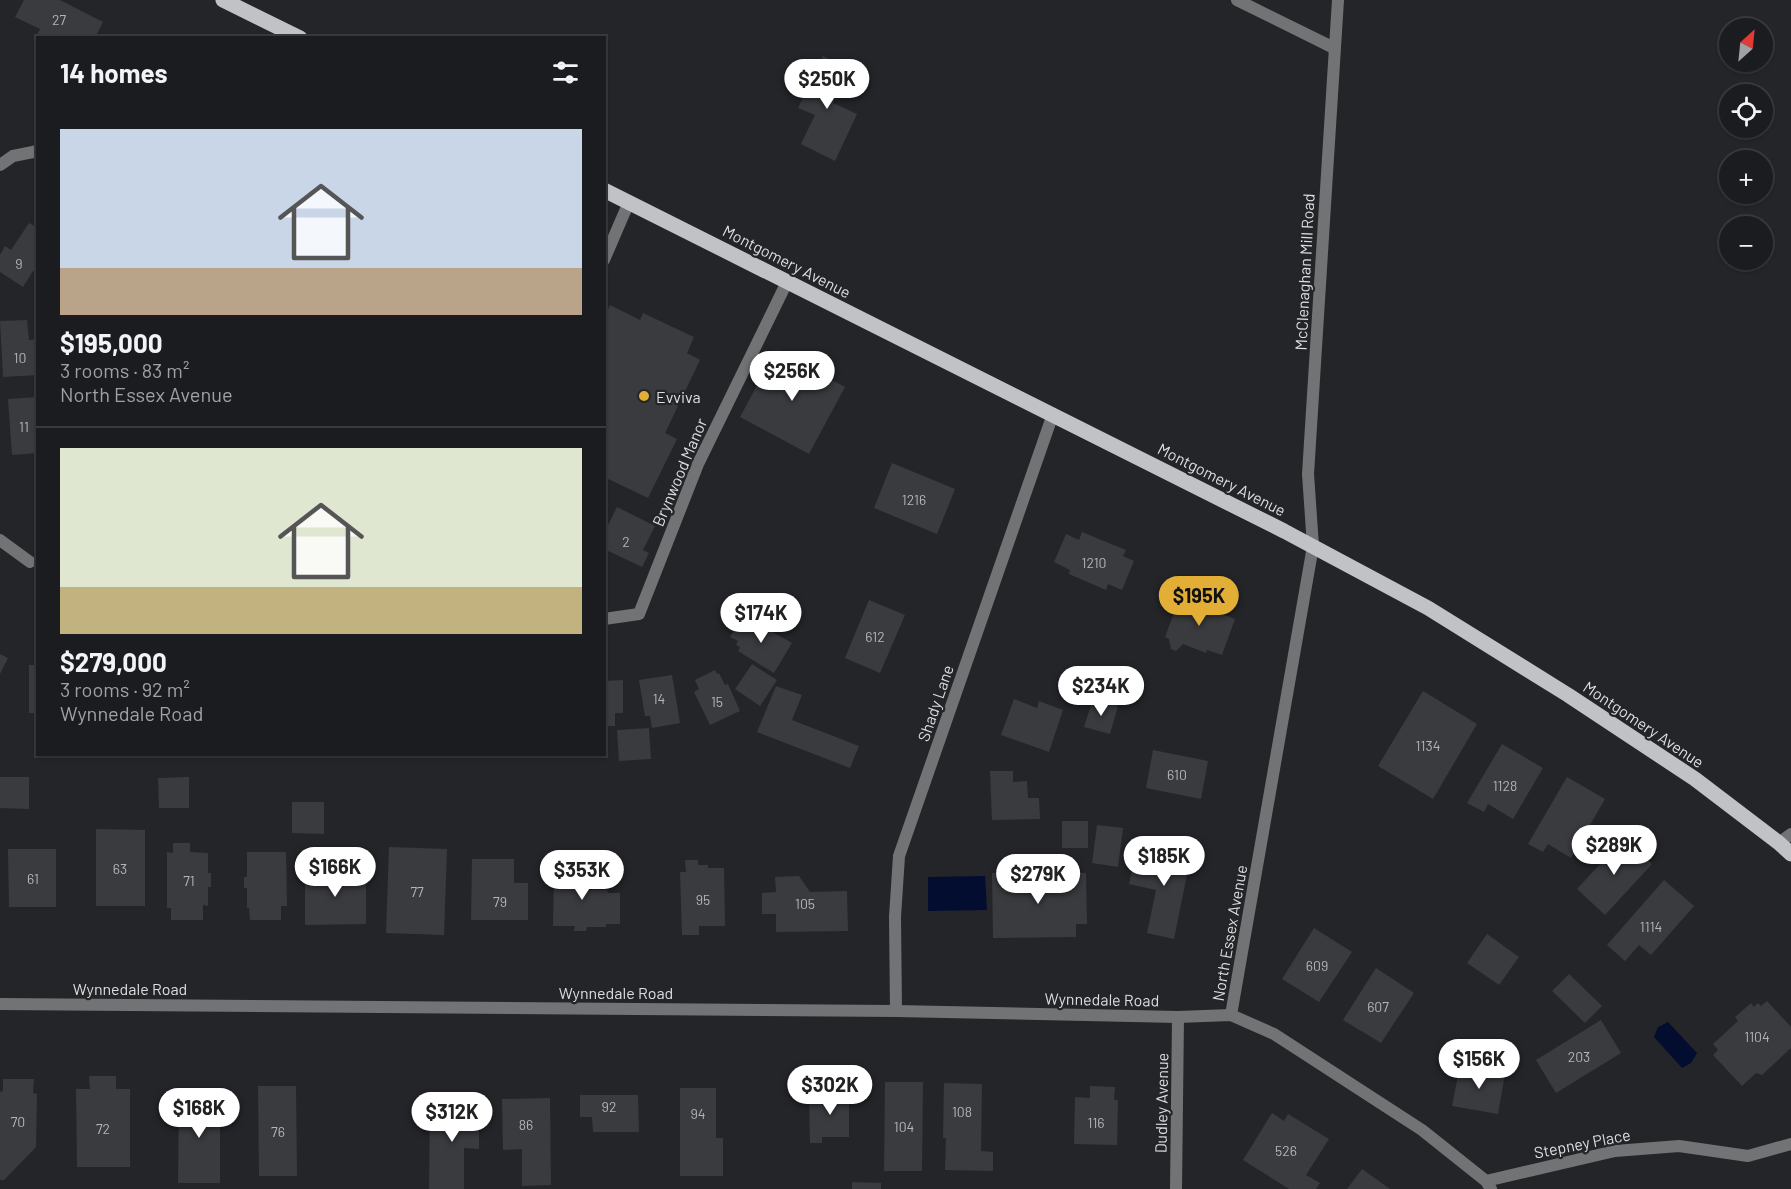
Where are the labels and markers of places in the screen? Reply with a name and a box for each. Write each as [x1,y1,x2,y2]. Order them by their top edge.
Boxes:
pin: $250K [785,59,869,110]
pin: $256K [750,351,834,402]
place label: Evviva [656,387,701,406]
marker: Evviva [637,389,651,403]
pin: $195K [1157,576,1241,627]
pin: $174K [719,593,803,644]
pin: $234K [1059,666,1143,717]
pin: $289K [1572,825,1656,876]
pin: $185K [1122,836,1206,887]
pin: $166K [293,847,377,898]
pin: $353K [540,850,624,901]
pin: $279K [996,854,1080,905]
pin: $156K [1437,1039,1521,1090]
pin: $302K [788,1065,872,1116]
pin: $168K [157,1088,241,1139]
pin: $312K [410,1092,494,1143]

